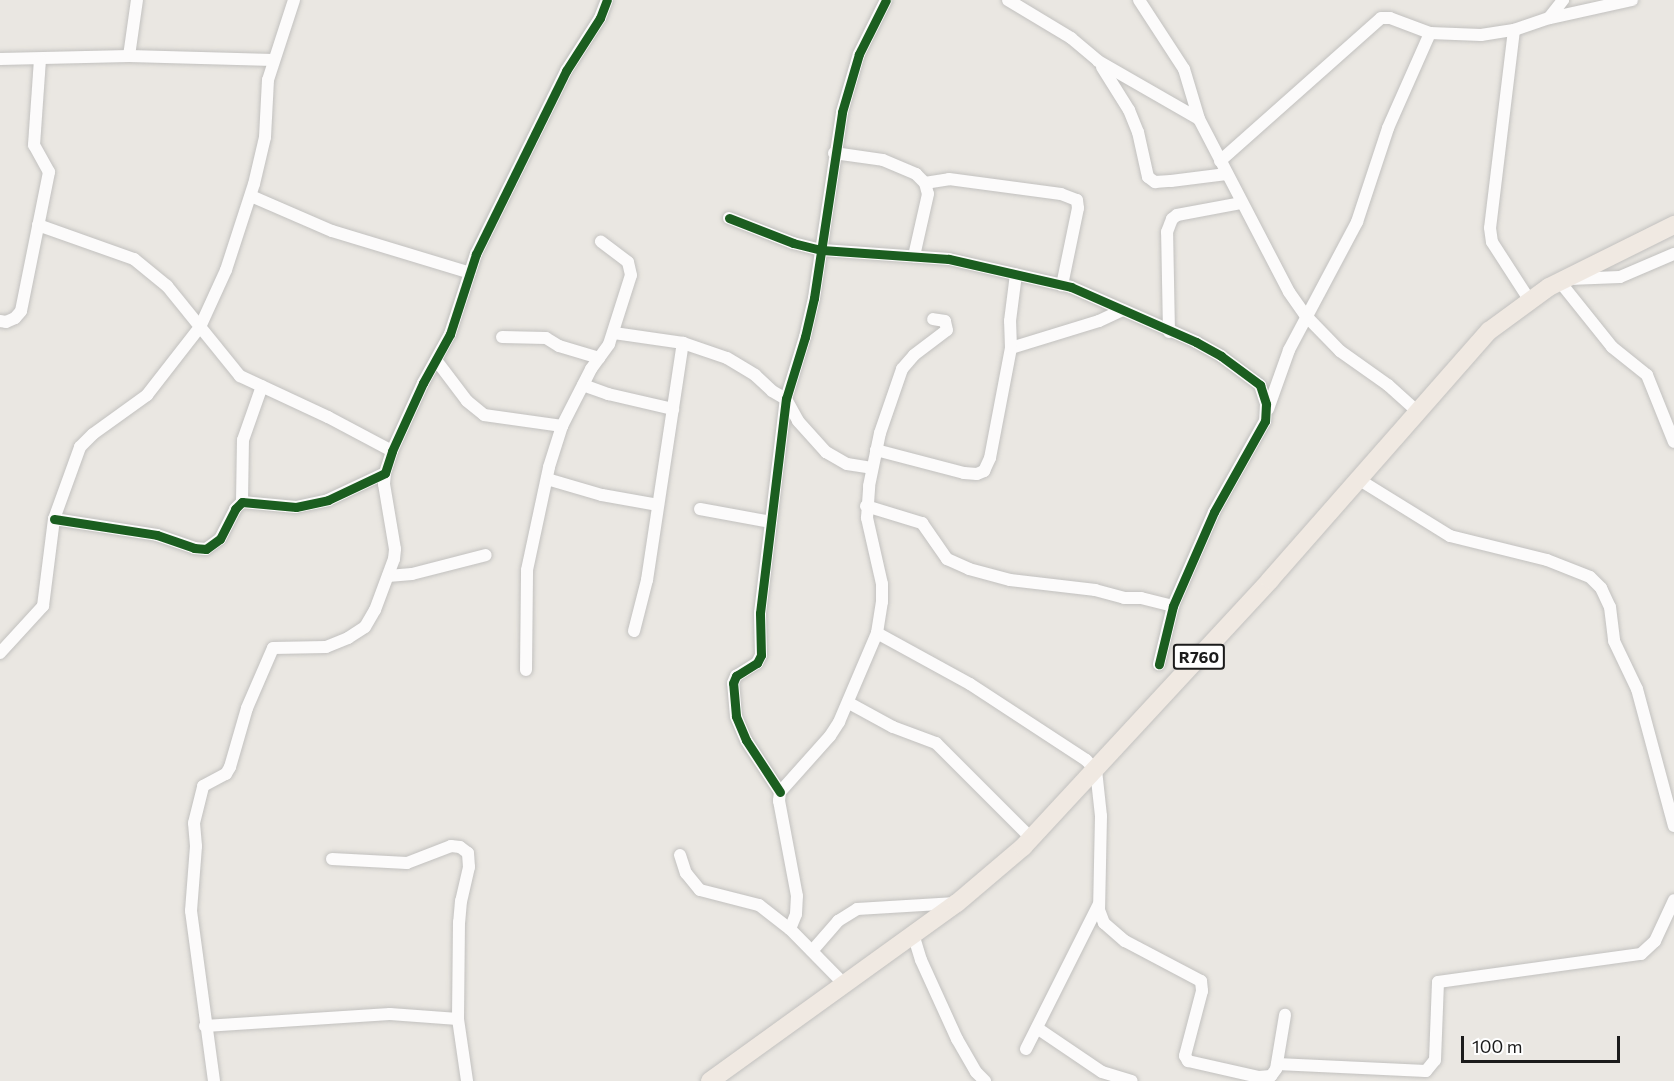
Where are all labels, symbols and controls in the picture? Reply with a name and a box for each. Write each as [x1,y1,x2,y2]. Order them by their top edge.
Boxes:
road number: R760 [1172,644,1226,670]
scale bar [1464,1024,1623,1062]
text: 100 m [1472,1035,1522,1057]

